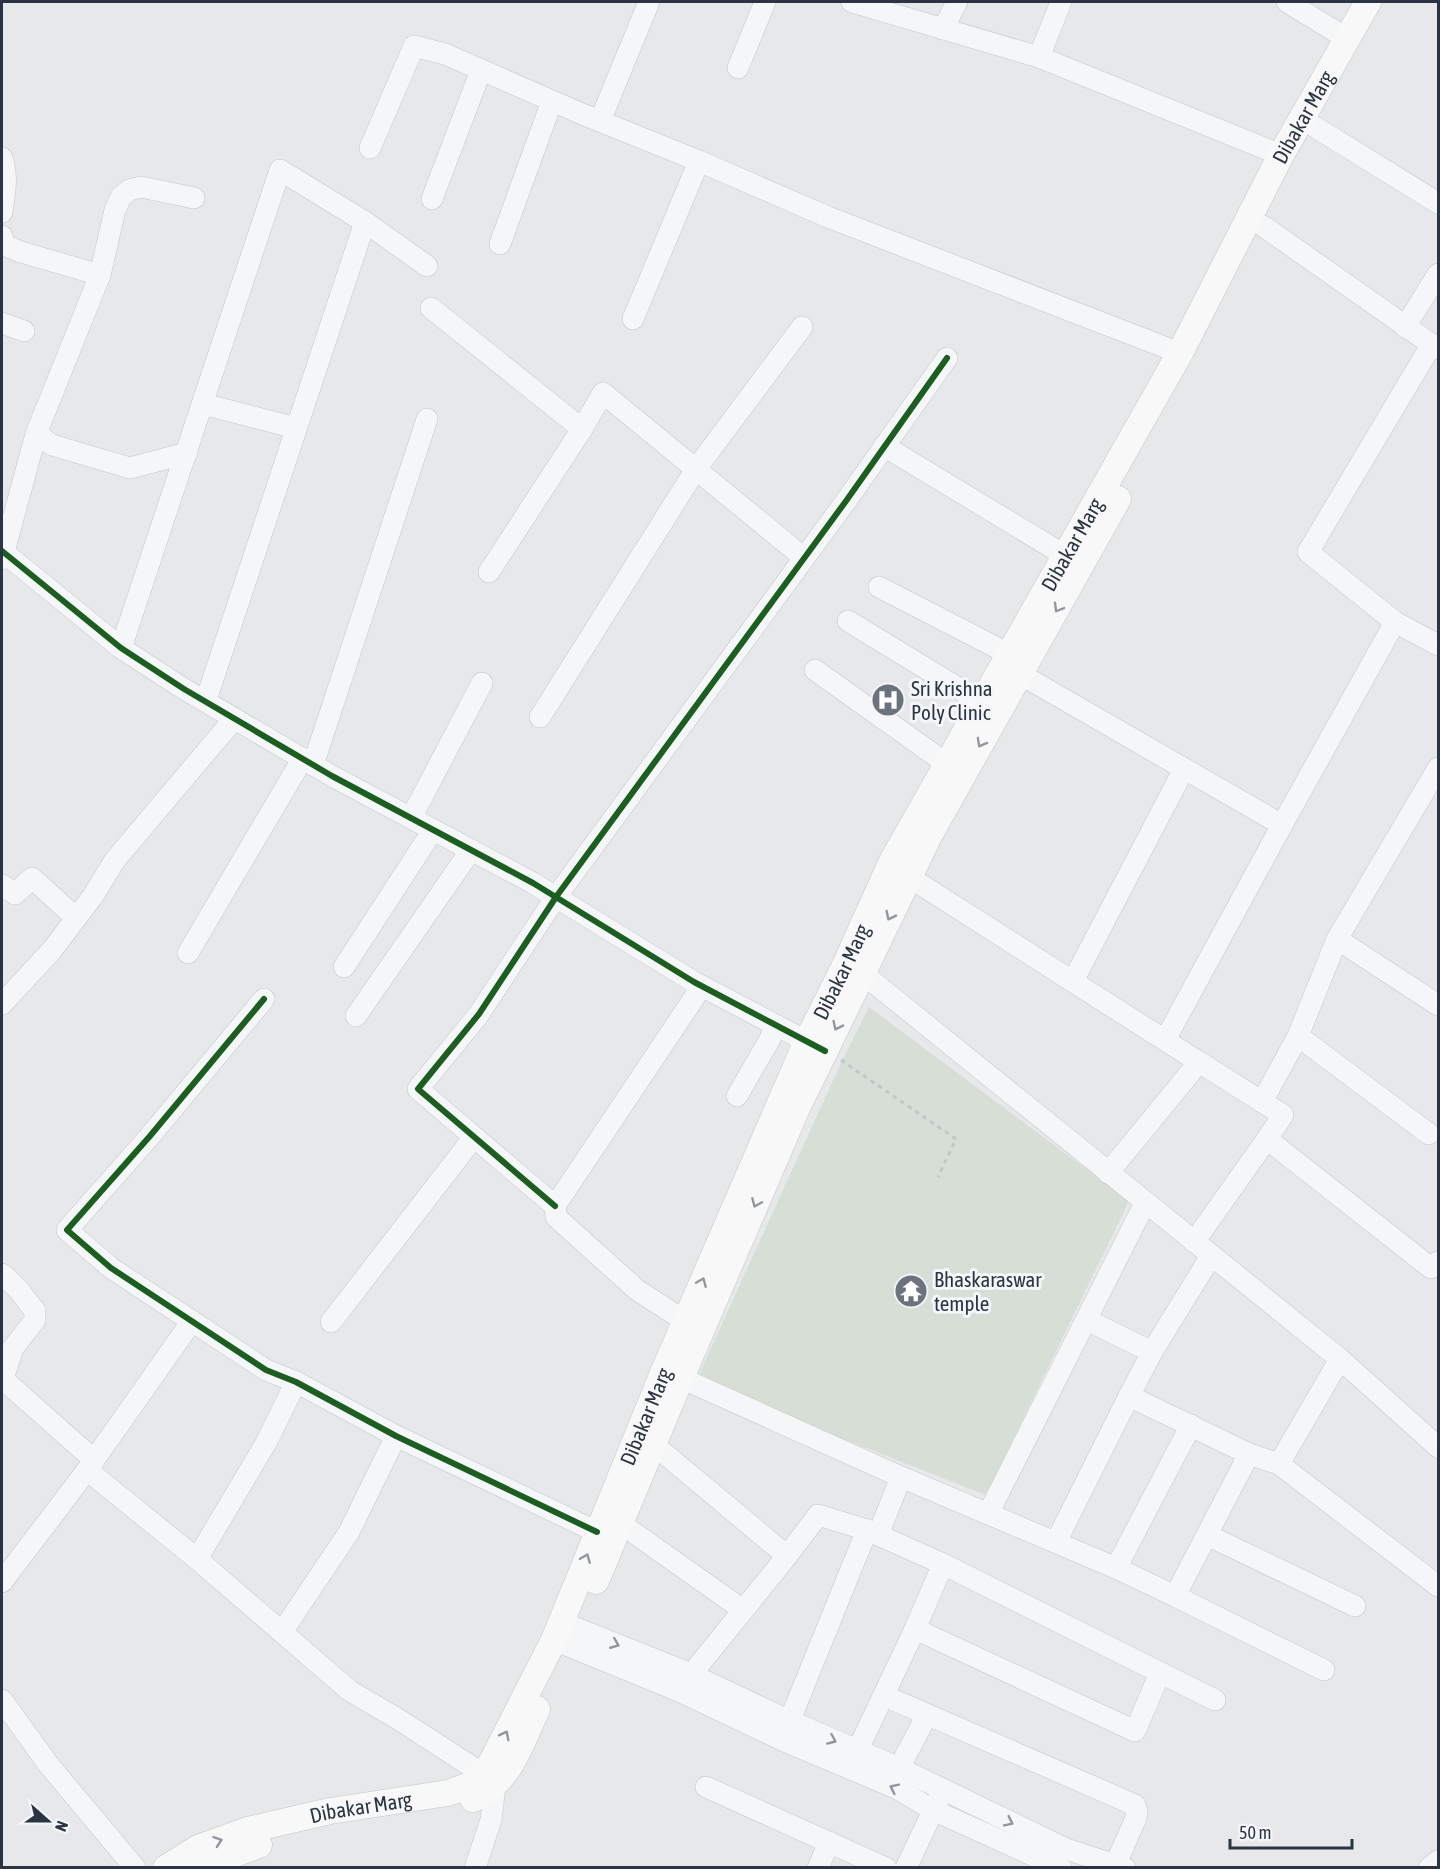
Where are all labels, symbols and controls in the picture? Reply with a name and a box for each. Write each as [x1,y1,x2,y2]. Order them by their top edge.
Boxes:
street label: Dibakar Marg [1267,66,1339,167]
street label: Dibakar Marg [1036,494,1107,595]
one-way arrow [1054,601,1065,612]
place label: Sri Krishna Poly Clinic [911,676,993,724]
hospital icon: Sri Krishna Poly Clinic [870,682,906,718]
one-way arrow [977,737,988,747]
one-way arrow [886,909,898,920]
street label: Dibakar Marg [808,920,874,1023]
one-way arrow [833,1019,844,1030]
one-way arrow [751,1197,763,1208]
place label: Bhaskaraswar temple [934,1267,1042,1315]
temple icon: Bhaskaraswar temple [893,1273,929,1309]
one-way arrow [695,1277,707,1288]
street label: Dibakar Marg [615,1364,676,1469]
one-way arrow [579,1553,591,1564]
one-way arrow [609,1637,620,1649]
one-way arrow [498,1731,509,1742]
one-way arrow [825,1732,836,1744]
one-way arrow [890,1784,901,1795]
street label: Dibakar Marg [307,1787,413,1827]
north arrow [18,1791,78,1851]
scale bar [1230,1812,1352,1850]
one-way arrow [1002,1814,1013,1826]
text: N [52,1819,72,1834]
text: 50 m [1239,1822,1271,1843]
one-way arrow [212,1835,223,1848]

